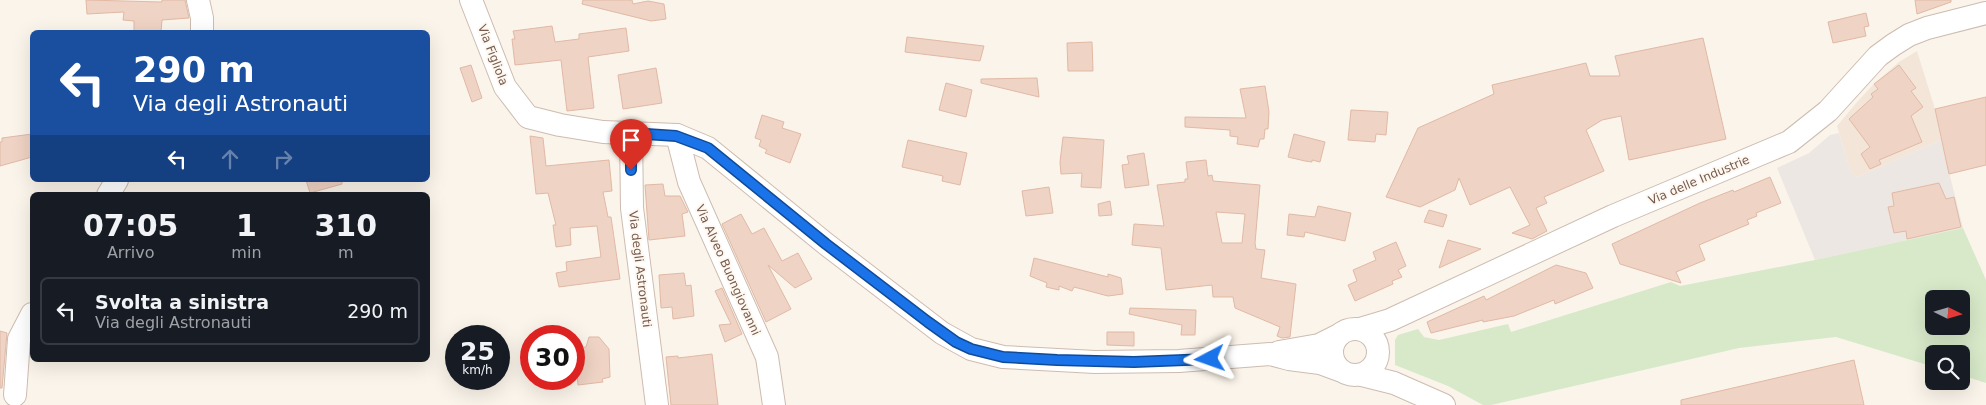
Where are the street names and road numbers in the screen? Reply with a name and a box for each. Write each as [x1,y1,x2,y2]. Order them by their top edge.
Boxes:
street label: Via Figliola [475,23,511,87]
street label: Via delle Industrie [1646,152,1752,208]
street label: Via Alveo Buongiovanni [693,202,763,338]
street label: Via degli Astronauti [626,210,654,328]

